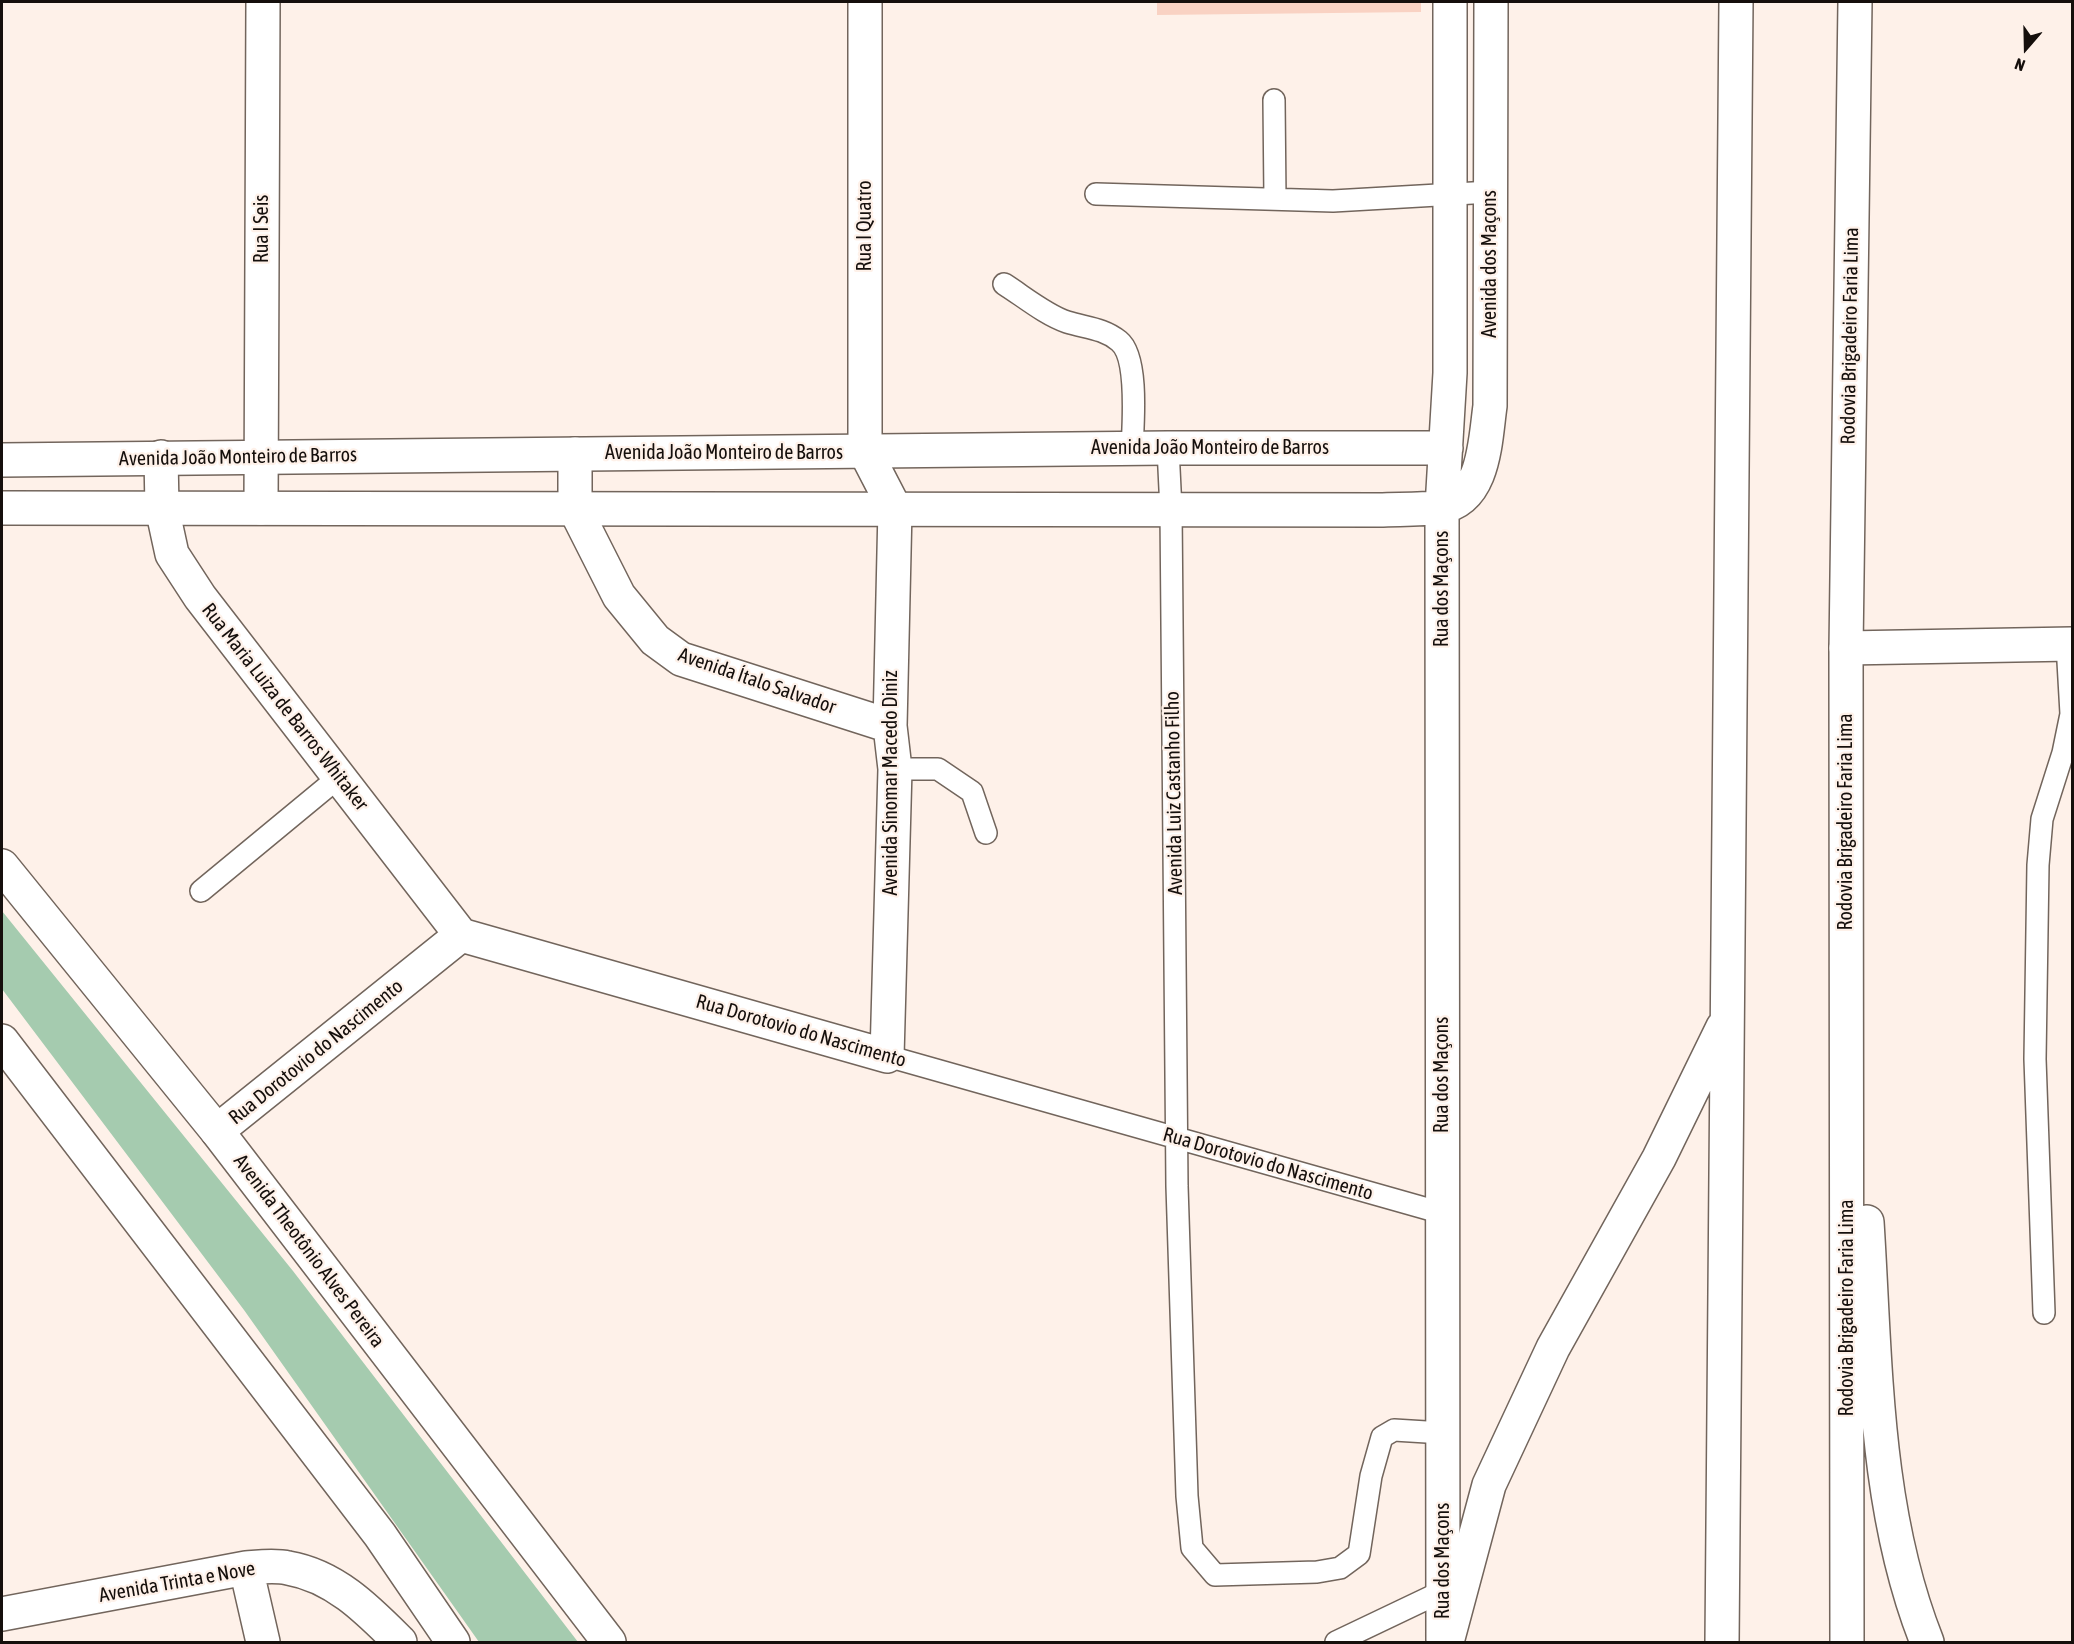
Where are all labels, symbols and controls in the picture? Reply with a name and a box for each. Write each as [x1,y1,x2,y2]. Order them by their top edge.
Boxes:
north arrow [1996,18,2056,78]
text: N [2012,55,2027,75]
street label: Rua I Quatro [853,180,877,272]
street label: Avenida dos Maçons [1478,190,1502,338]
street label: Rua I Seis [250,195,274,263]
street label: Rodovia Brigadeiro Faria Lima [1836,227,1864,445]
street label: Avenida João Monteiro de Barros [1091,436,1329,460]
street label: Avenida João Monteiro de Barros [605,441,843,465]
street label: Avenida João Monteiro de Barros [119,443,357,471]
street label: Rua dos Maçons [1430,531,1454,647]
street label: Rua Maria Luiza de Barros Whitaker [197,599,373,815]
street label: Avenida Ítalo Salvador [675,643,839,719]
street label: Avenida Sinomar Macedo Diniz [879,670,903,896]
street label: Avenida Luiz Castanho Filho [1160,691,1188,895]
street label: Rodovia Brigadeiro Faria Lima [1834,713,1858,931]
street label: Rua Dorotovio do Nascimento [224,974,408,1130]
street label: Rua Dorotovio do Nascimento [693,990,909,1072]
street label: Rua dos Maçons [1430,1017,1454,1133]
street label: Rua Dorotovio do Nascimento [1160,1123,1376,1205]
street label: Avenida Theotônio Alves Pereira [229,1150,389,1352]
street label: Rodovia Brigadeiro Faria Lima [1835,1199,1859,1417]
street label: Rua dos Maçons [1431,1503,1455,1619]
street label: Avenida Trinta e Nove [97,1556,257,1608]

